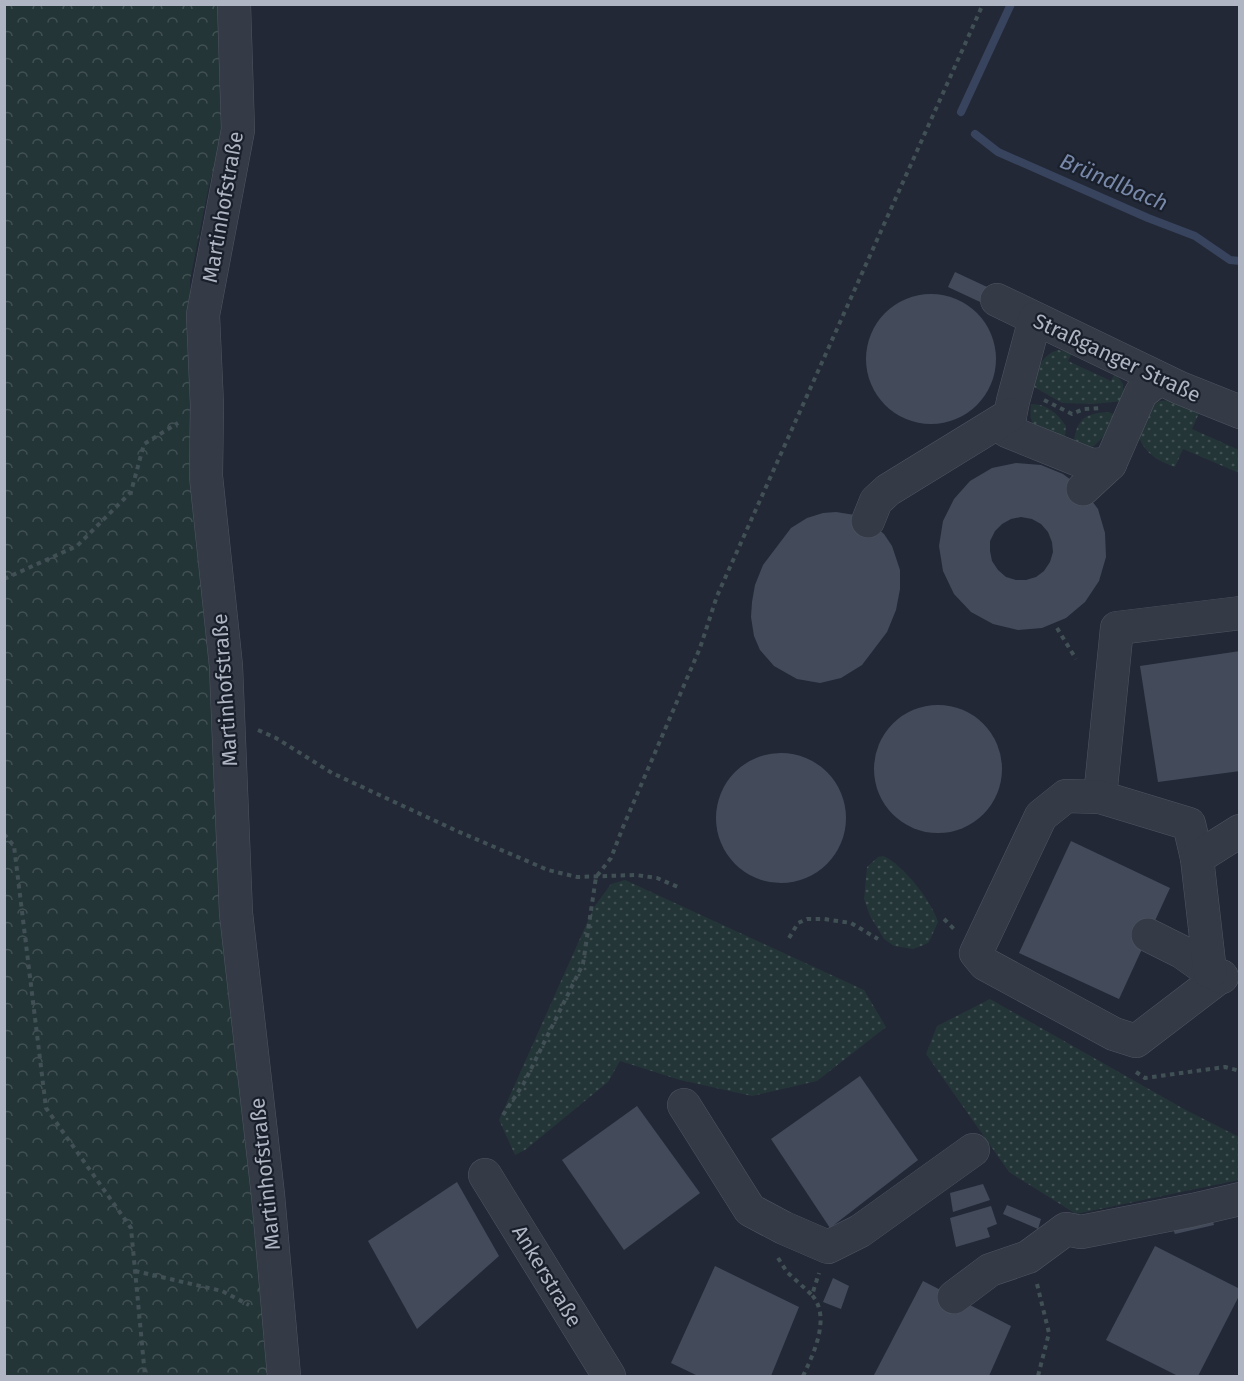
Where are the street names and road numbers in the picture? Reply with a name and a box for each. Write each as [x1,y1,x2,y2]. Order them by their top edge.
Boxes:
street label: Martinhofstraße [197,129,249,285]
street label: Straßganger Straße [1029,308,1205,408]
street label: Martinhofstraße [207,613,243,767]
street label: Martinhofstraße [244,1096,286,1252]
street label: Ankerstraße [506,1220,588,1332]

